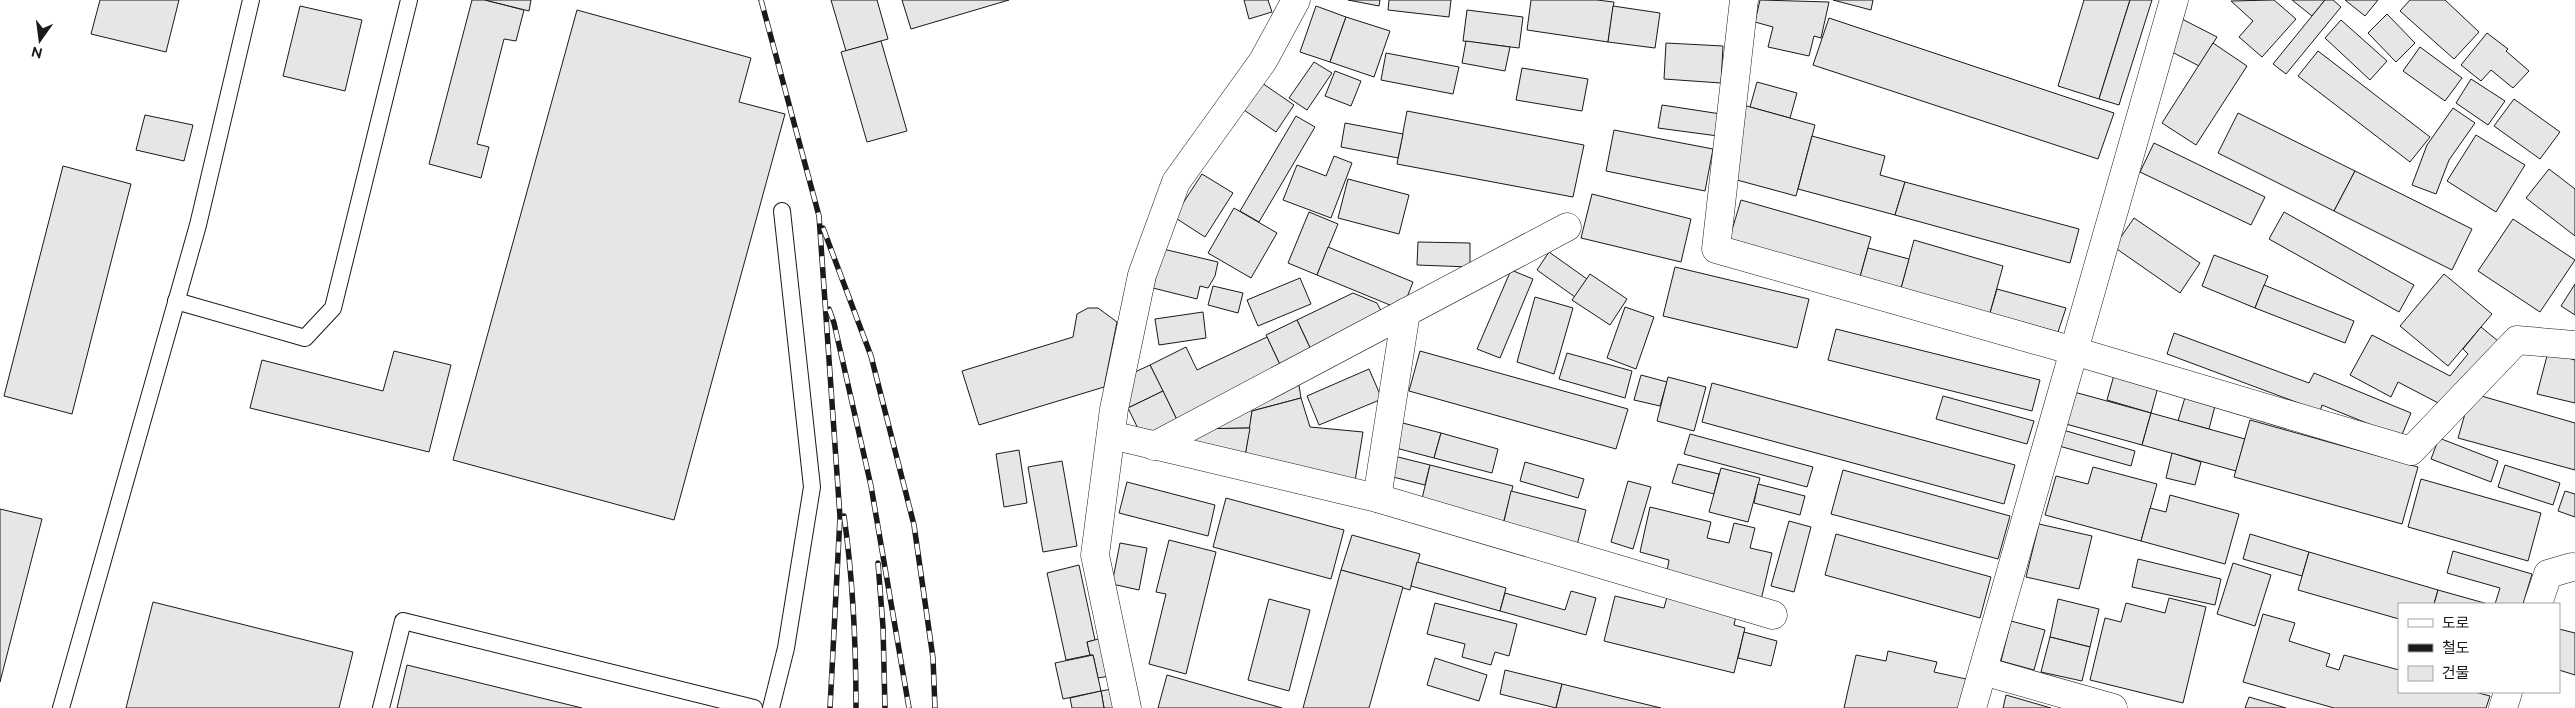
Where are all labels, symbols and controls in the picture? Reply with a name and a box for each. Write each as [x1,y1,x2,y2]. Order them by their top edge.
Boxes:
north arrow [15,15,65,65]
text: N [30,44,44,62]
legend [2398,603,2560,693]
text: 도로 [2442,614,2470,632]
text: 철도 [2442,639,2470,657]
text: 건물 [2442,664,2470,682]

